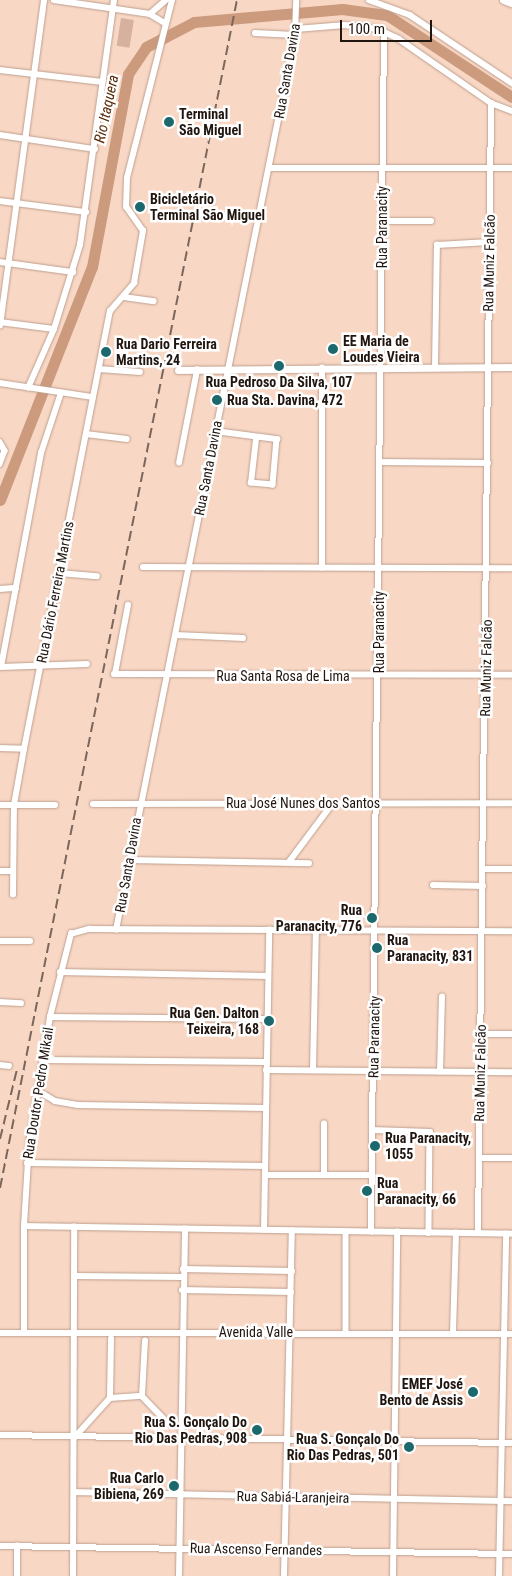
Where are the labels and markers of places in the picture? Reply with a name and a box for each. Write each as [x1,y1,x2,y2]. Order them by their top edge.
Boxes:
place label: Terminal São Miguel [179,106,242,138]
marker: Terminal São Miguel [163,116,175,128]
place label: Bicicletário Terminal São Miguel [150,191,265,223]
marker: Bicicletário Terminal São Miguel [134,201,146,213]
place label: EE Maria de Loudes Vieira [343,333,420,366]
place label: Rua Dario Ferreira Martins, 24 [116,336,217,368]
marker: EE Maria de Loudes Vieira [327,343,339,355]
marker: Rua Dario Ferreira Martins, 24 [100,346,112,358]
marker: Rua Pedroso Da Silva, 107 [273,360,285,372]
place label: Rua Pedroso Da Silva, 107 [206,374,352,390]
place label: Rua Sta. Davina, 472 [227,392,343,408]
marker: Rua Sta. Davina, 472 [211,394,223,406]
place label: Rua Paranacity, 776 [276,902,362,934]
marker: Rua Paranacity, 776 [366,912,378,924]
place label: Rua Paranacity, 831 [387,932,473,964]
marker: Rua Paranacity, 831 [371,942,383,954]
place label: Rua Gen. Dalton Teixeira, 168 [169,1005,259,1038]
marker: Rua Gen. Dalton Teixeira, 168 [263,1015,275,1027]
place label: Rua Paranacity, 1055 [385,1130,471,1162]
marker: Rua Paranacity, 1055 [369,1140,381,1152]
place label: Rua Paranacity, 66 [377,1175,456,1208]
marker: Rua Paranacity, 66 [361,1185,373,1197]
place label: EMEF José Bento de Assis [379,1376,463,1408]
marker: EMEF José Bento de Assis [467,1386,479,1398]
place label: Rua S. Gonçalo Do Rio Das Pedras, 908 [135,1414,247,1446]
marker: Rua S. Gonçalo Do Rio Das Pedras, 908 [251,1424,263,1436]
place label: Rua S. Gonçalo Do Rio Das Pedras, 501 [287,1431,399,1464]
marker: Rua S. Gonçalo Do Rio Das Pedras, 501 [403,1441,415,1453]
place label: Rua Carlo Bibiena, 269 [94,1470,164,1502]
marker: Rua Carlo Bibiena, 269 [168,1480,180,1492]

